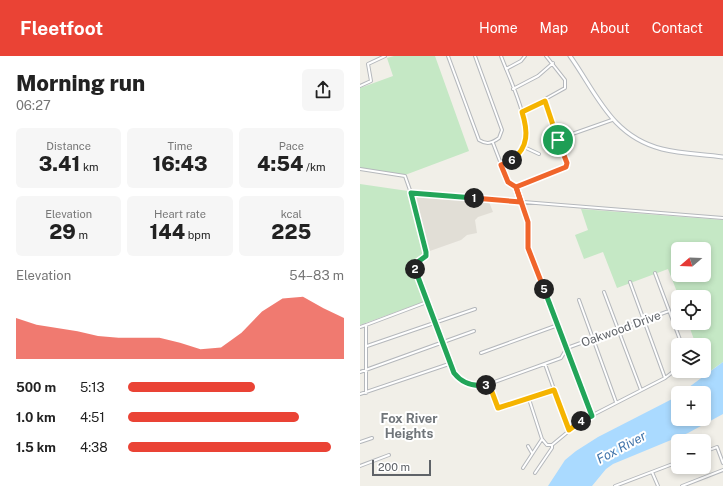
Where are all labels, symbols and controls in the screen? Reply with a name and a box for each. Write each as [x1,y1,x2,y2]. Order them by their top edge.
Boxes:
text: Fleetfoot [20,17,103,39]
text: Home [479,20,518,36]
text: Map [540,20,568,36]
text: About [590,20,630,36]
text: Contact [652,20,703,36]
button: share [302,69,344,111]
text: Morning run [16,70,145,96]
text: 06:27 [16,98,51,113]
pin [541,123,575,157]
icon: arrive [547,129,569,151]
text: Distance [46,140,91,152]
text: Time [167,140,193,152]
text: Pace [279,140,304,152]
pin: 6 [502,150,522,170]
text: 3.41 [39,152,80,176]
text: 16:43 [152,152,208,176]
text: 4:54 [257,152,303,176]
text: 6 [508,154,516,166]
text: km [80,161,99,173]
text: /km [303,161,326,173]
pin: 1 [464,188,484,208]
text: 1 [472,192,476,204]
text: Elevation [45,208,92,220]
text: Heart rate [154,208,206,220]
text: kcal [281,208,302,220]
text: 29 [49,220,76,244]
text: 144 [150,220,185,244]
text: 225 [271,220,311,244]
text: m [76,229,88,241]
text: bpm [185,229,210,241]
north arrow [671,242,711,282]
map controls [671,242,711,474]
pin: 2 [405,259,425,279]
text: 2 [412,263,419,275]
text: Elevation [16,268,71,283]
text: 54–83 m [289,268,344,283]
pin: 5 [534,279,554,299]
text: 5 [540,283,548,295]
button: locate [671,290,711,330]
street label: Oakwood Drive [579,308,663,350]
button: layers [671,338,711,378]
pin: 3 [476,375,496,395]
text: 3 [482,379,490,391]
text: 500 m [16,380,56,395]
text: 5:13 [80,380,105,395]
button: + [671,386,711,426]
text: 1.0 km [16,410,56,425]
text: 4:51 [80,410,105,425]
district label: Fox River Heights [380,411,438,441]
pin: 4 [571,411,591,431]
text: 4 [577,415,585,427]
water label: Fox River [594,428,649,467]
button: − [671,434,711,474]
text: 1.5 km [16,440,56,455]
text: 4:38 [80,440,108,455]
scale bar [372,458,431,477]
text: 200 m [378,461,410,473]

